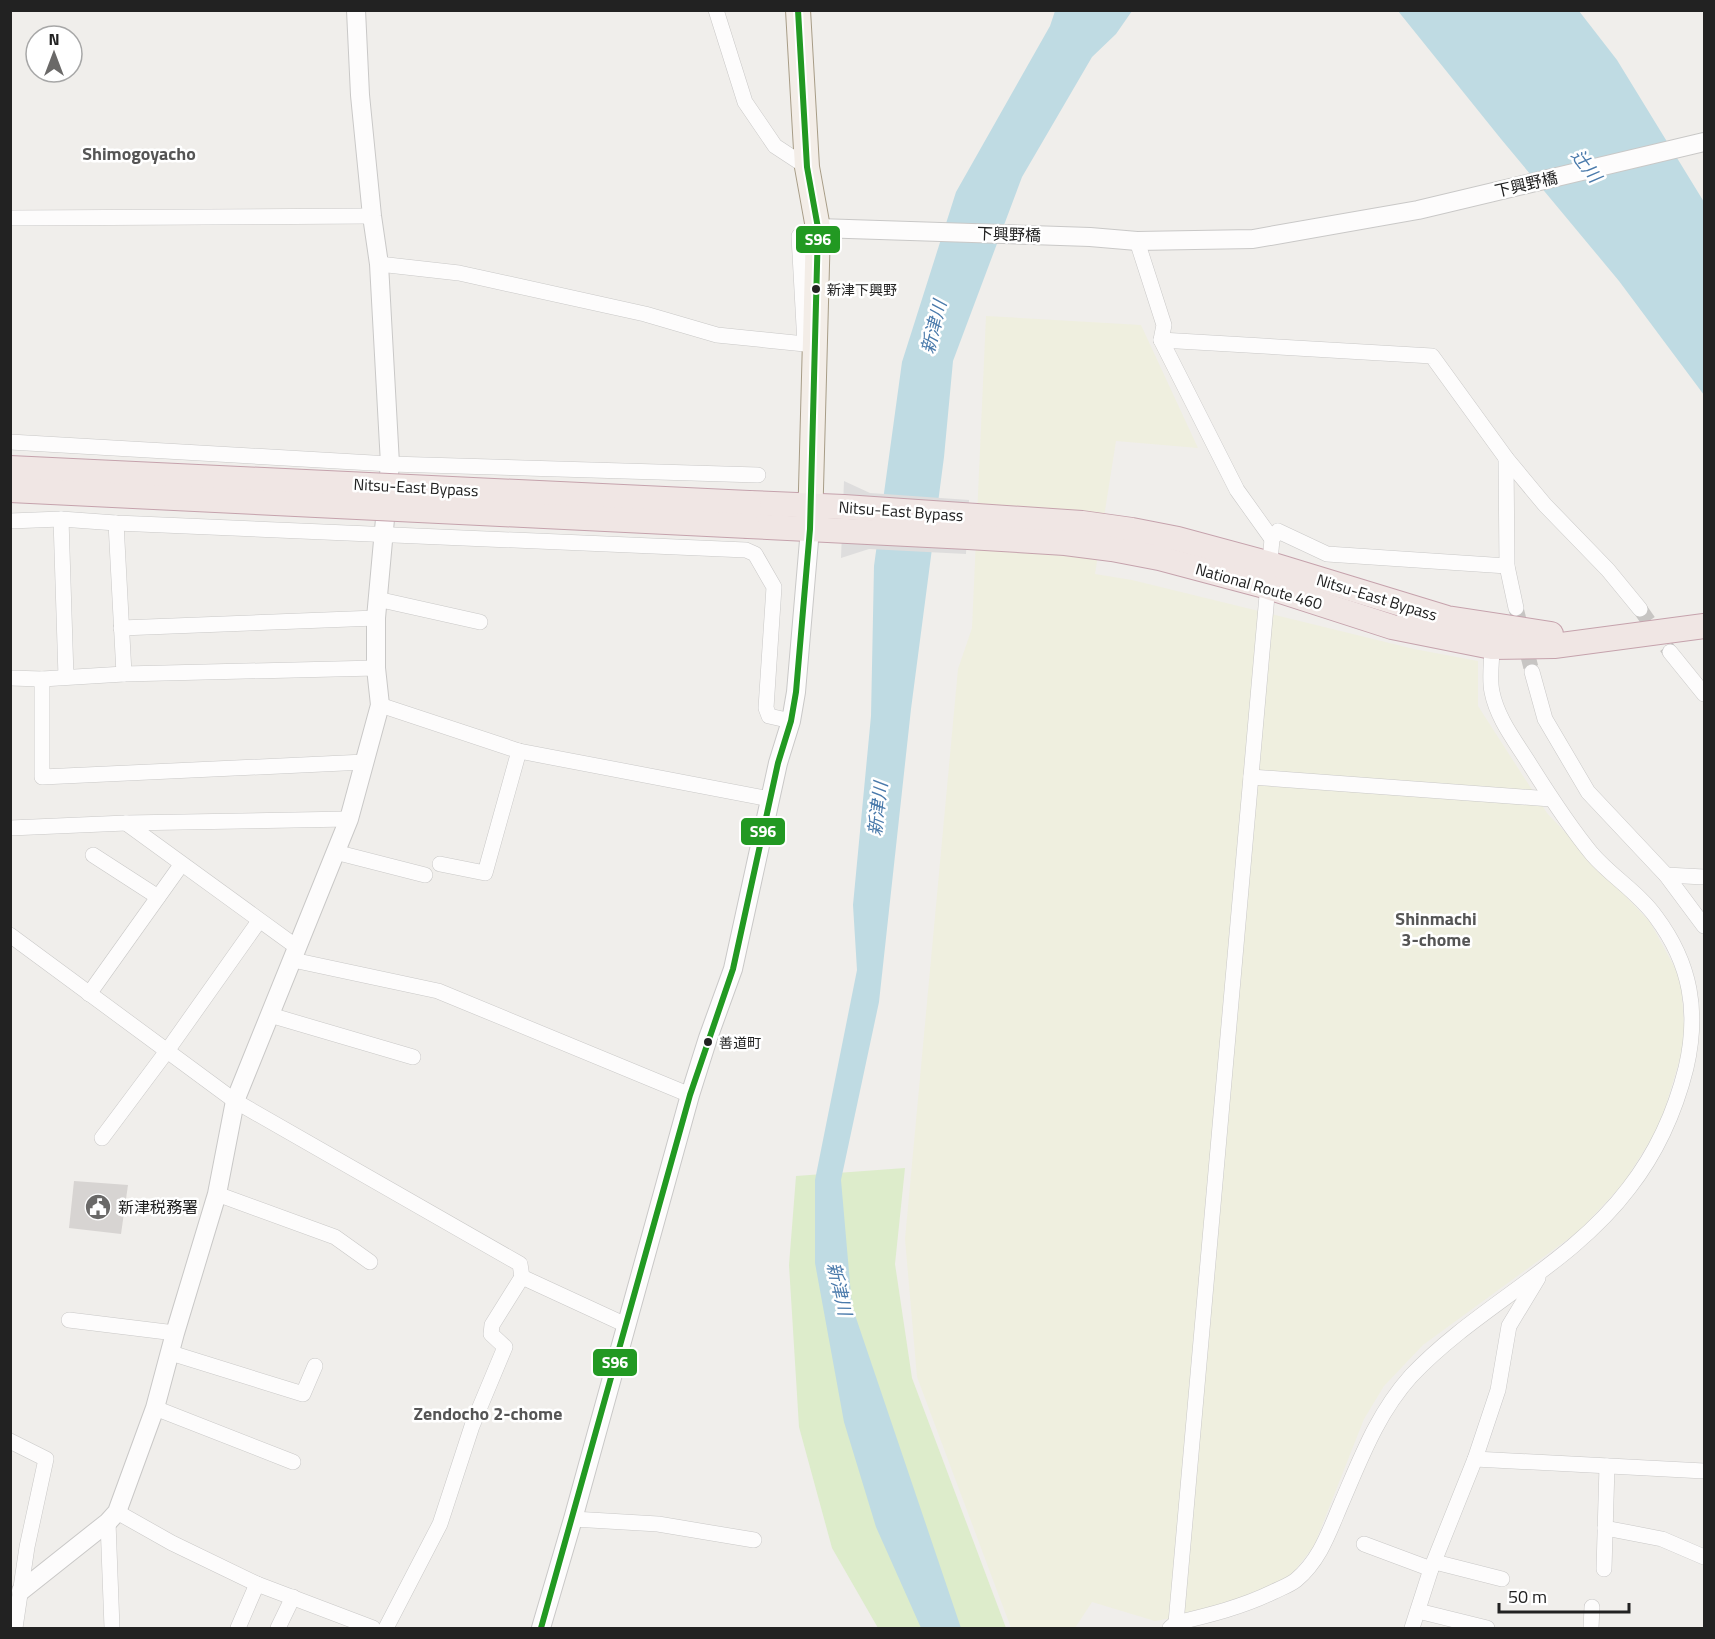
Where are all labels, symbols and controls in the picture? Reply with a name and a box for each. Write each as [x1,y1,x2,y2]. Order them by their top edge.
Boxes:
north arrow [24,24,84,84]
text: N [48,27,60,51]
district label: Shimogoyacho [82,140,196,167]
water label: 辻川 [1565,143,1609,190]
street label: 下興野橋 [1492,165,1560,203]
street label: 下興野橋 [977,221,1041,247]
line badge: S96 [795,225,841,254]
text: S96 [805,227,831,251]
place label: 新津下興野 [827,279,897,300]
marker: 新津下興野 [810,283,822,295]
water label: 新津川 [914,295,954,356]
street label: Nitsu-East Bypass [353,472,479,502]
street label: Nitsu-East Bypass [838,495,964,527]
street label: National Route 460 [1193,556,1325,616]
street label: Nitsu-East Bypass [1314,567,1440,627]
water label: 新津川 [861,779,894,837]
line badge: S96 [740,817,786,846]
text: S96 [750,819,776,843]
district label: Shinmachi 3-chome [1395,905,1477,953]
place label: 善道町 [719,1032,761,1053]
marker: 善道町 [702,1036,714,1048]
public building icon: 新津税務署 [83,1192,113,1222]
place label: 新津税務署 [118,1195,198,1219]
water label: 新津川 [820,1260,859,1320]
line badge: S96 [592,1348,638,1377]
text: S96 [602,1350,628,1374]
district label: Zendocho 2-chome [414,1400,562,1427]
scale bar [1499,1576,1630,1614]
text: 50 m [1508,1583,1547,1610]

